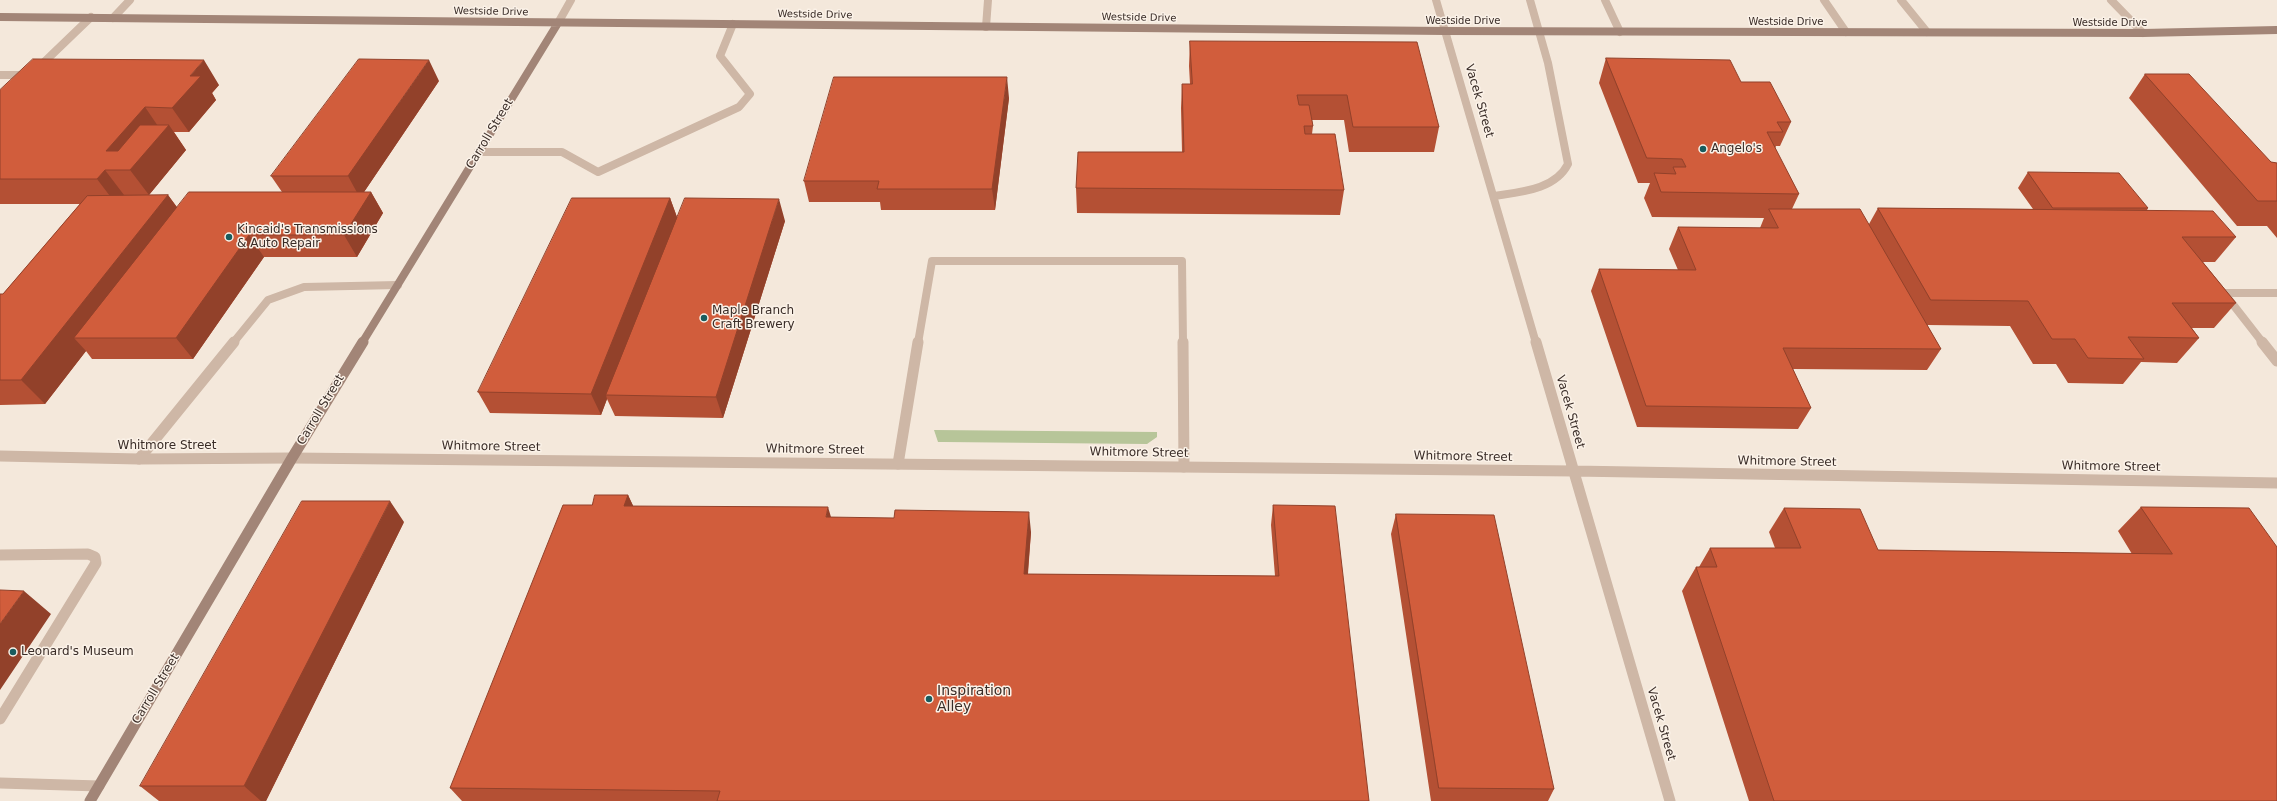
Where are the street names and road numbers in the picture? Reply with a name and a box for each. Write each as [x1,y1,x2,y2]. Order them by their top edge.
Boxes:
street label: Westside Drive [453,5,529,19]
street label: Westside Drive [777,8,853,22]
street label: Westside Drive [1101,11,1177,25]
street label: Westside Drive [1426,15,1500,27]
street label: Westside Drive [1749,16,1823,28]
street label: Westside Drive [2073,17,2147,29]
street label: Vacek Street [1462,63,1496,139]
street label: Carroll Street [463,96,517,172]
street label: Carroll Street [294,372,348,448]
street label: Vacek Street [1553,374,1587,450]
street label: Whitmore Street [118,439,216,453]
street label: Whitmore Street [441,439,541,455]
street label: Whitmore Street [765,442,865,458]
street label: Whitmore Street [1089,445,1189,461]
street label: Whitmore Street [1413,449,1513,465]
street label: Whitmore Street [1737,454,1837,470]
street label: Whitmore Street [2061,459,2161,475]
street label: Carroll Street [129,651,183,727]
street label: Vacek Street [1644,686,1678,762]

